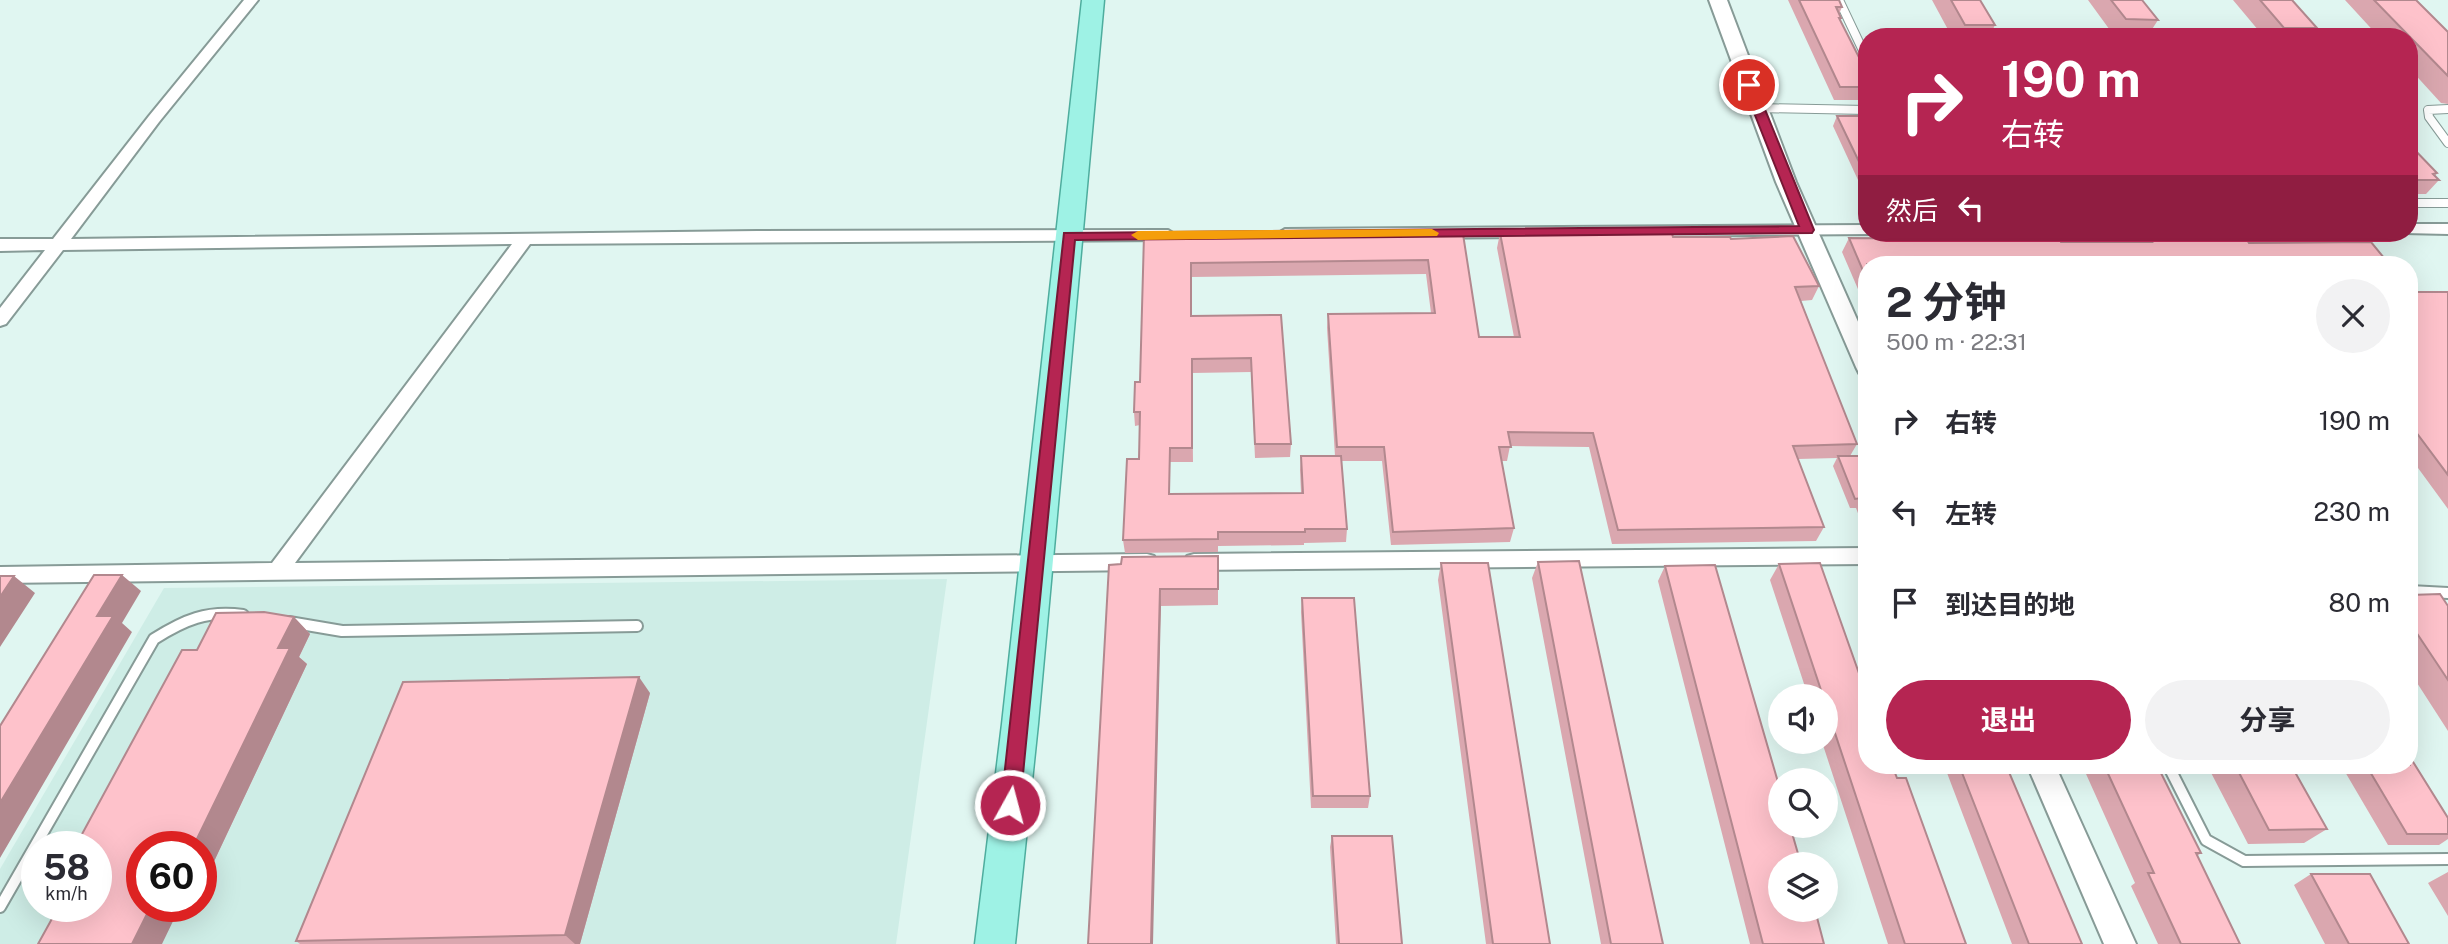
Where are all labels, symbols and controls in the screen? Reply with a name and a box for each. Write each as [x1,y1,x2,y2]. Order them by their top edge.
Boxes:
text: 190 m [2001,50,2141,108]
pin [1719,55,1779,115]
icon: right [1886,56,1977,147]
icon: arrive [1730,66,1768,104]
text: 右转 [2001,116,2065,153]
icon: left [1952,189,1990,227]
text: 然后 [1886,195,1938,226]
text: 2 分钟 [1886,277,2006,326]
button: close [2316,279,2390,353]
text: 500 m · 22:31 [1886,328,2027,355]
icon: right [1886,402,1924,440]
text: 190 m [2319,405,2390,436]
text: 右转 [1945,407,1997,438]
icon: left [1886,493,1924,531]
text: 230 m [2314,496,2390,527]
text: 左转 [1945,498,1997,529]
icon: arrive [1886,584,1924,622]
text: 80 m [2329,587,2390,618]
text: 到达目的地 [1945,589,2075,620]
button: 退出 [1886,680,2131,760]
button: 分享 [2145,680,2390,760]
map controls [1768,684,1838,922]
button: sound [1768,684,1838,754]
position arrow [973,768,1047,842]
button: search [1768,768,1838,838]
speed limit sign: 60 [126,831,217,922]
text: 58 [43,847,90,888]
button: layers [1768,852,1838,922]
text: km/h [45,883,88,904]

